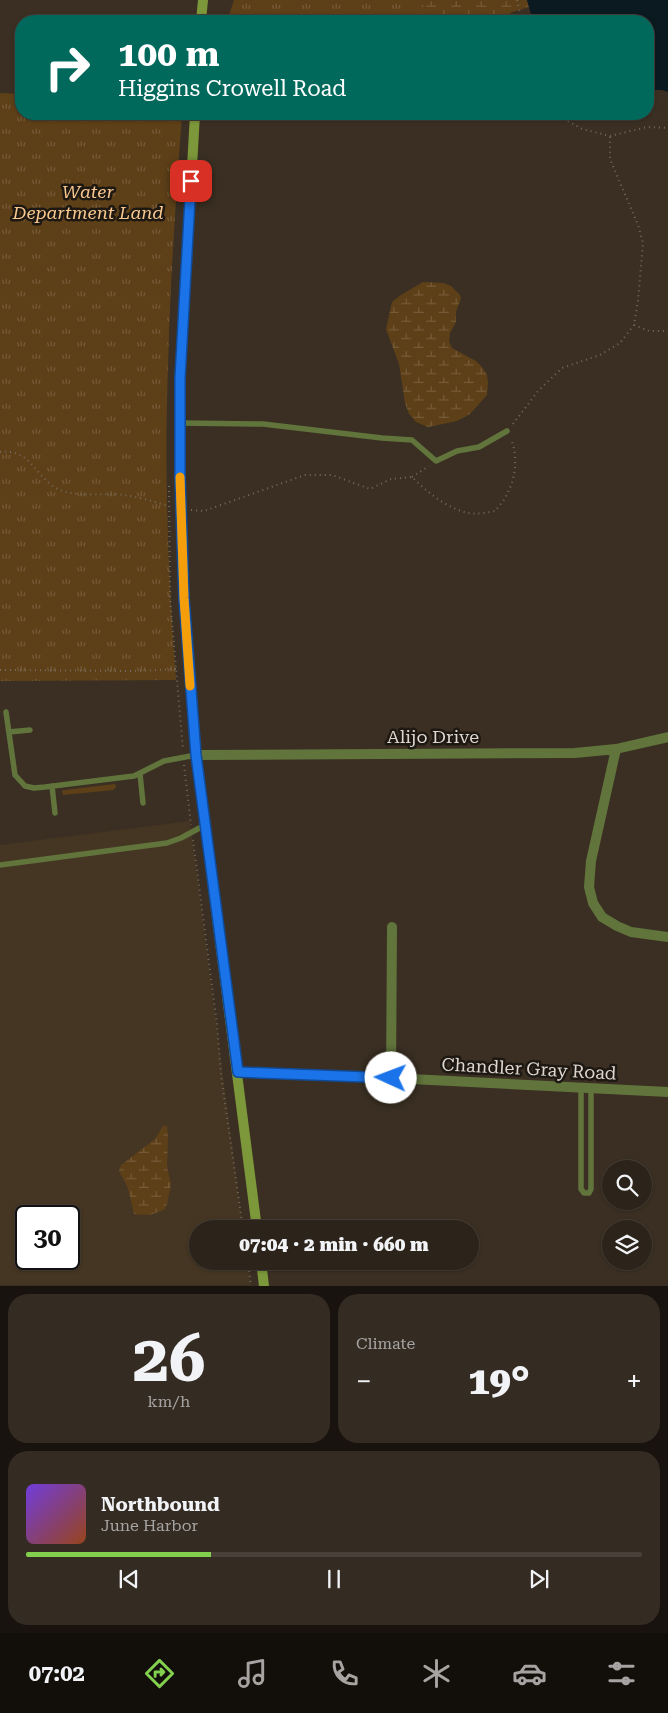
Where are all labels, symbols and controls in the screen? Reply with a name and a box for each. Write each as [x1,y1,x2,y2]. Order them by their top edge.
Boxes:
text: 100 m [118,34,219,75]
icon: right [35,35,100,100]
text: Higgins Crowell Road [118,76,346,101]
pin [170,160,212,202]
icon: arrive [177,167,205,195]
park label: Water Department Land [11,181,164,223]
street label: Alijo Drive [387,726,479,747]
position arrow [364,1051,416,1103]
street label: Chandler Gray Road [441,1053,617,1084]
map controls [602,1160,652,1270]
button: search [602,1160,652,1210]
speed limit sign: 30 [15,1205,80,1270]
button: layers [602,1220,652,1270]
text: 07:04 · 2 min · 660 m [239,1233,429,1256]
text: 26 [133,1321,205,1397]
text: Climate [356,1334,415,1353]
text: 19° [468,1359,530,1403]
text: − [356,1365,372,1398]
text: + [626,1365,642,1398]
text: km/h [148,1392,190,1411]
text: Northbound [101,1493,220,1516]
text: June Harbor [101,1516,198,1535]
icon: previous [115,1565,143,1593]
icon: pause [320,1565,348,1593]
icon: next [525,1565,553,1593]
icon: directions [142,1656,177,1691]
icon: music [235,1656,270,1691]
icon: phone [327,1656,362,1691]
icon: climate [419,1656,454,1691]
icon: car [512,1656,547,1691]
icon: filters [604,1656,639,1691]
text: 07:02 [29,1661,85,1686]

